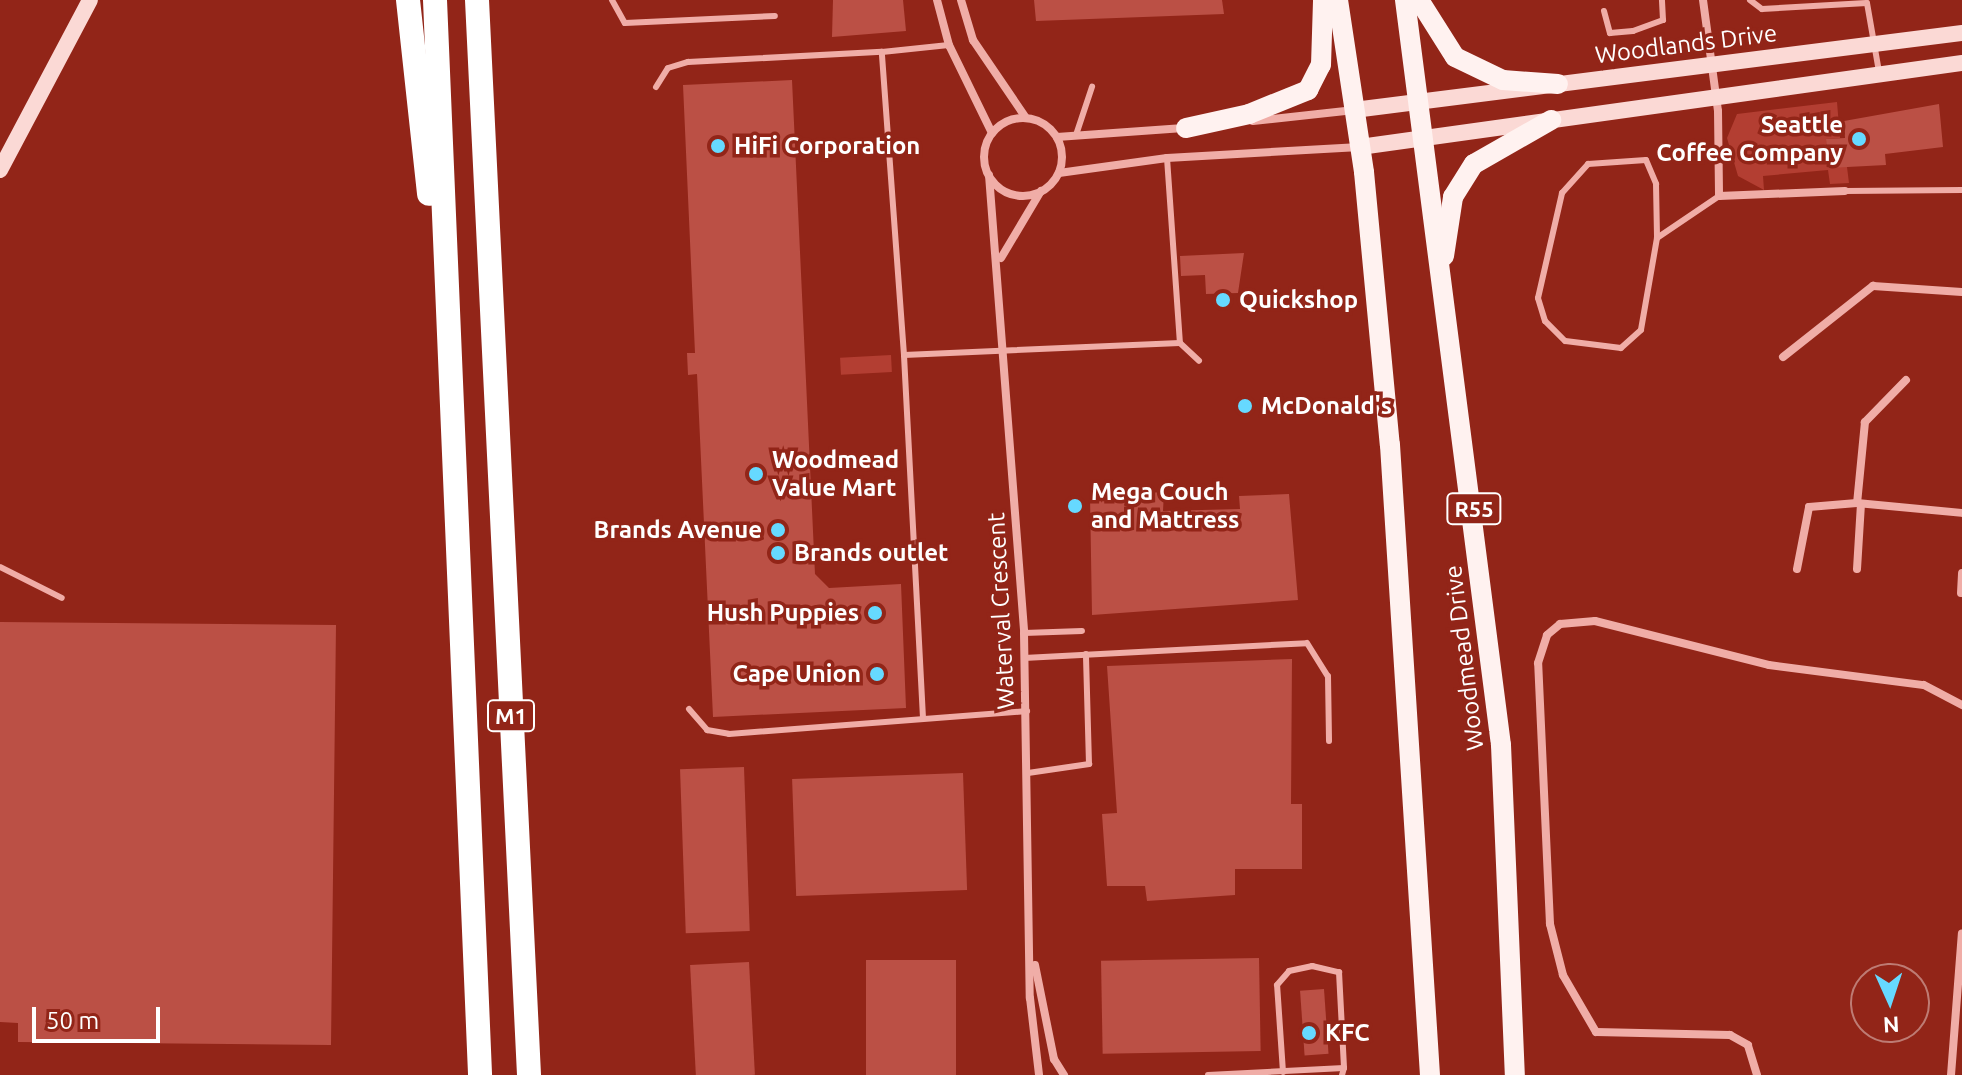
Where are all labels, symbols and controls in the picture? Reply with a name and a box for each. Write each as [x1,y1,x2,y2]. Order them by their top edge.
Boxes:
street label: Woodlands Drive [1593,19,1779,69]
place label: Seattle Coffee Company [1656,111,1843,167]
marker: Seattle Coffee Company [1850,130,1868,148]
place label: HiFi Corporation [734,132,920,160]
marker: HiFi Corporation [709,137,727,155]
place label: Quickshop [1239,286,1358,314]
marker: Quickshop [1214,291,1232,309]
place label: McDonald's [1261,392,1392,420]
marker: McDonald's [1236,397,1254,415]
place label: Woodmead Value Mart [772,446,899,502]
marker: Woodmead Value Mart [747,465,765,483]
place label: Mega Couch and Mattress [1091,478,1239,534]
road number: R55 [1446,491,1502,527]
marker: Mega Couch and Mattress [1066,497,1084,515]
street label: Waterval Crescent [981,512,1021,710]
place label: Brands Avenue [593,516,762,544]
marker: Brands Avenue [769,521,787,539]
place label: Brands outlet [794,539,948,567]
marker: Brands outlet [769,544,787,562]
street label: Woodmead Drive [1438,564,1490,752]
place label: Hush Puppies [707,599,859,627]
marker: Hush Puppies [866,604,884,622]
place label: Cape Union [733,660,861,688]
marker: Cape Union [868,665,886,683]
road number: M1 [487,698,535,734]
north arrow [1850,963,1930,1043]
scale bar [36,991,164,1041]
text: 50 m [46,1007,99,1034]
text: N [1882,1013,1900,1038]
place label: KFC [1325,1019,1370,1047]
marker: KFC [1300,1024,1318,1042]

